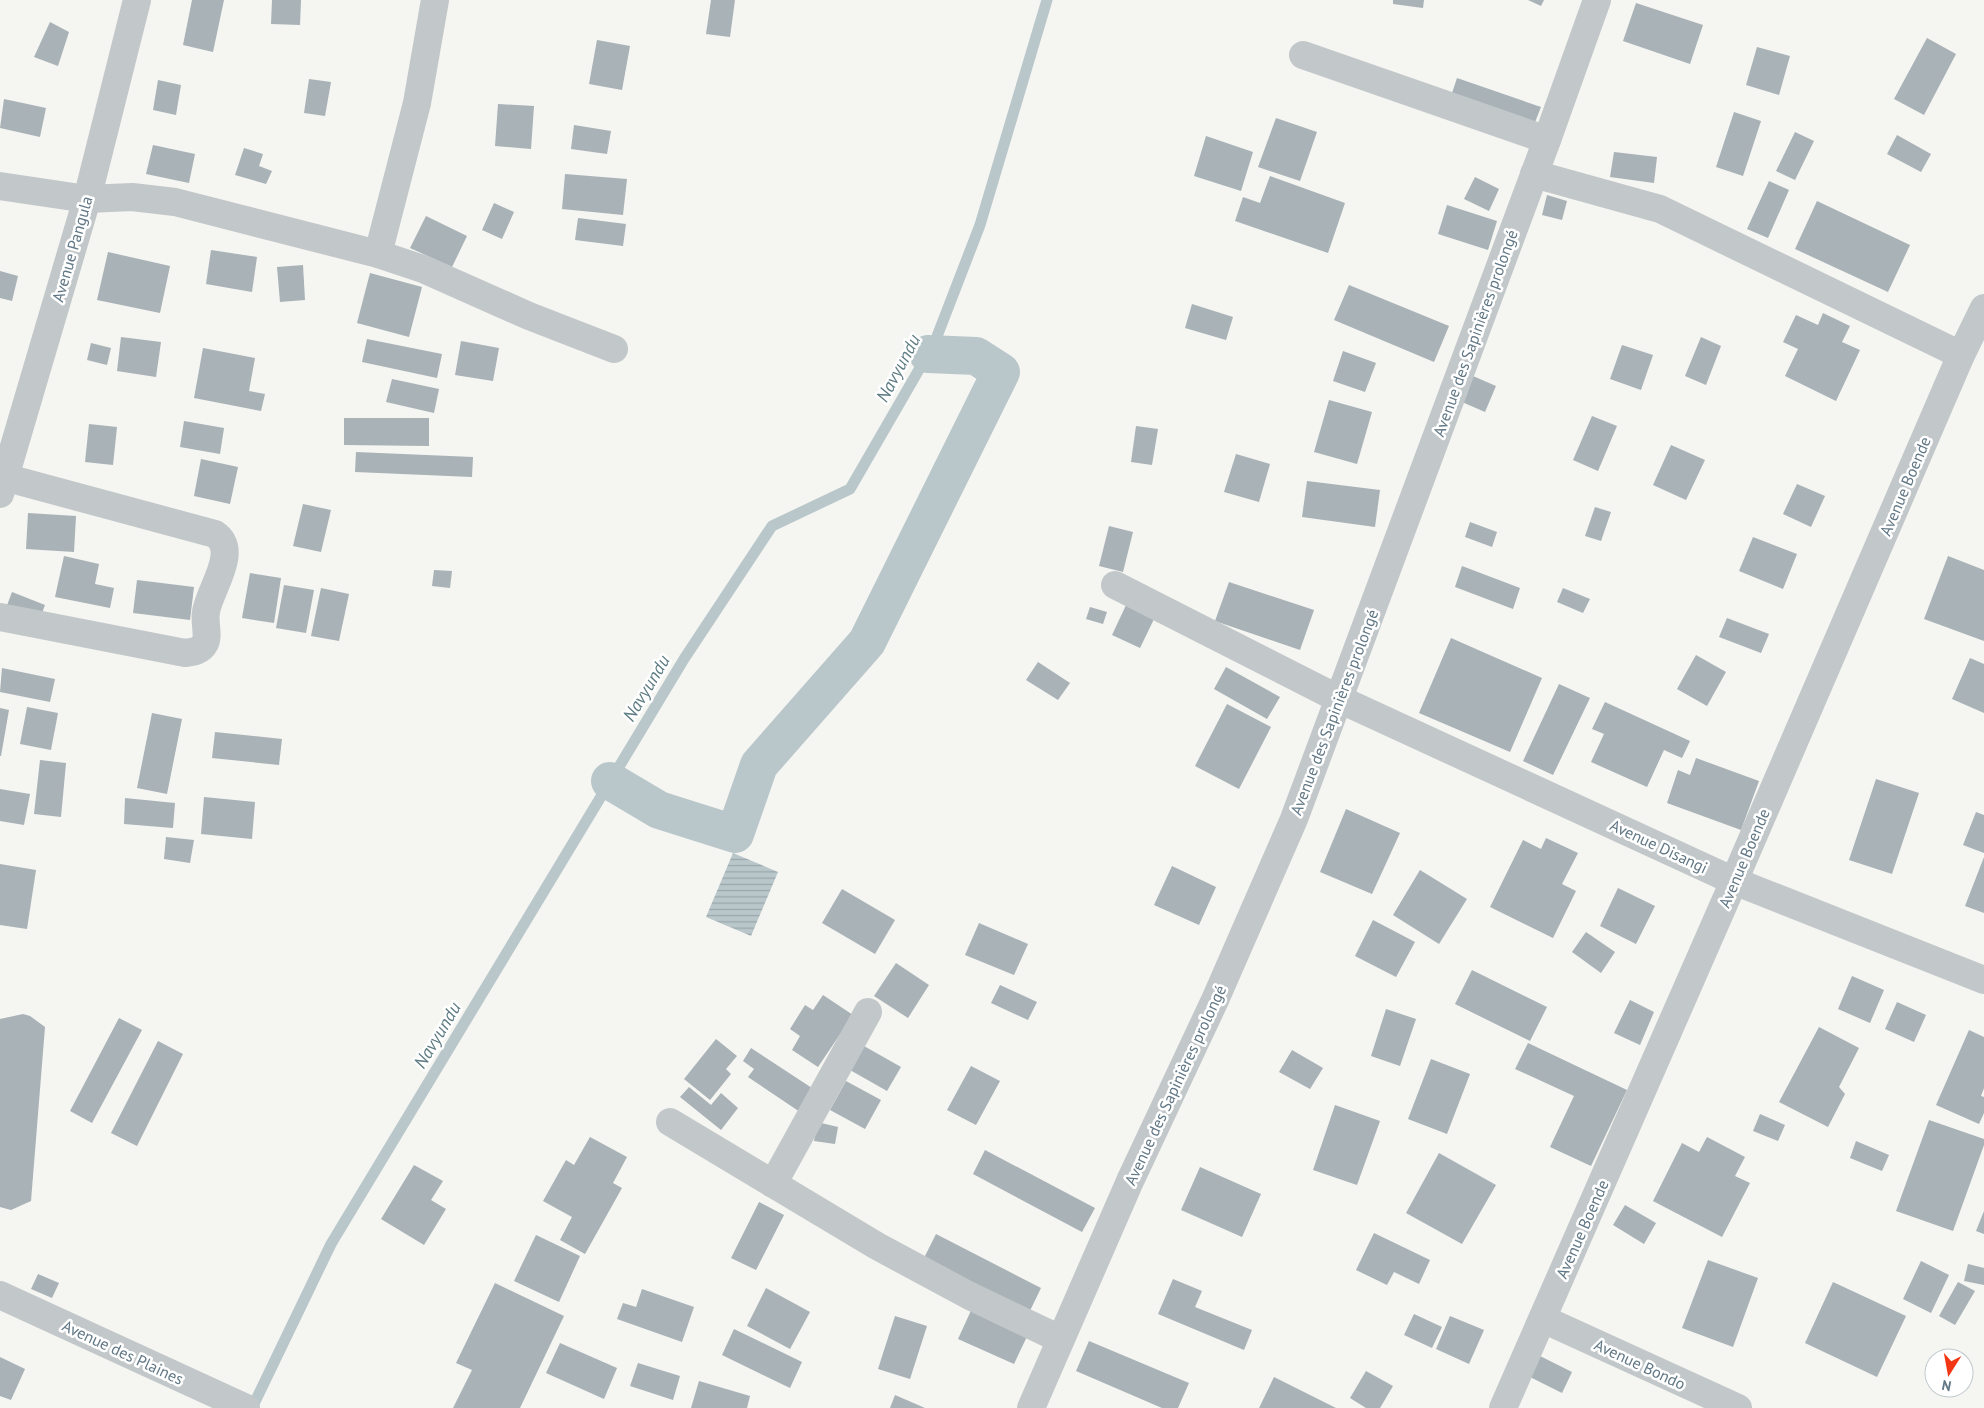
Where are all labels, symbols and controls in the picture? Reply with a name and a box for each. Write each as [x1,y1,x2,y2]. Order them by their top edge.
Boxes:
street label: Avenue Pangula [47,194,97,304]
street label: Avenue des Sapinières prolongé [1428,227,1522,439]
water label: Navyundu [871,330,925,406]
street label: Avenue Boende [1875,433,1935,539]
street label: Avenue des Sapinières prolongé [1286,606,1382,818]
water label: Navyundu [617,651,675,725]
street label: Avenue Boende [1714,805,1774,911]
street label: Avenue Disangi [1607,815,1711,877]
street label: Avenue des Sapinières prolongé [1120,982,1230,1188]
water label: Navyundu [408,998,466,1072]
street label: Avenue Boende [1551,1177,1613,1281]
street label: Avenue des Plaines [59,1315,187,1389]
street label: Avenue Bondo [1591,1334,1689,1394]
north arrow [1924,1348,1974,1398]
text: N [1940,1376,1953,1395]

